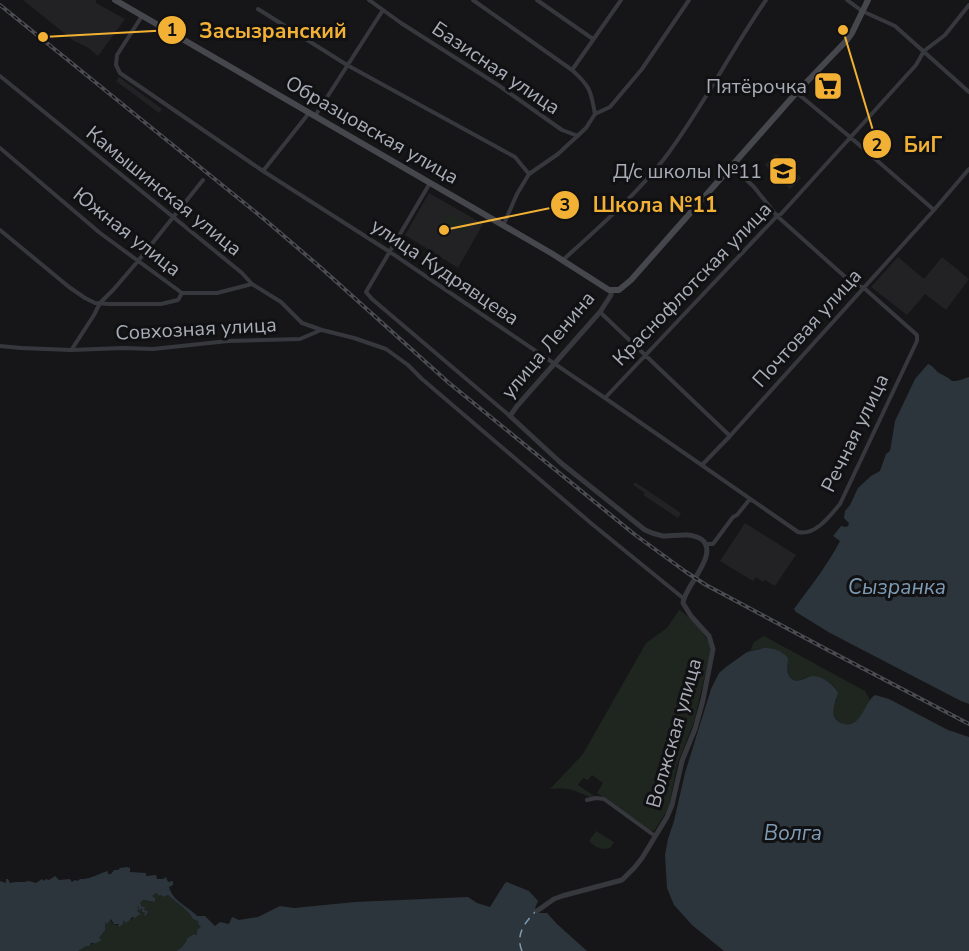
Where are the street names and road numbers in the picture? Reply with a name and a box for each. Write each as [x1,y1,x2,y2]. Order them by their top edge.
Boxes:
street label: Базисная улица [427,15,565,121]
street label: Образцовская улица [280,69,464,191]
street label: Камышинская улица [80,120,248,262]
street label: Южная улица [67,181,187,283]
street label: Краснофлотская улица [607,196,777,372]
street label: улица Кудрявцева [366,212,524,332]
street label: Почтовая улица [746,263,868,393]
street label: улица Ленина [495,286,601,404]
street label: Совхозная улица [115,311,277,347]
street label: Речная улица [815,369,895,497]
street label: Волжская улица [640,655,708,811]

